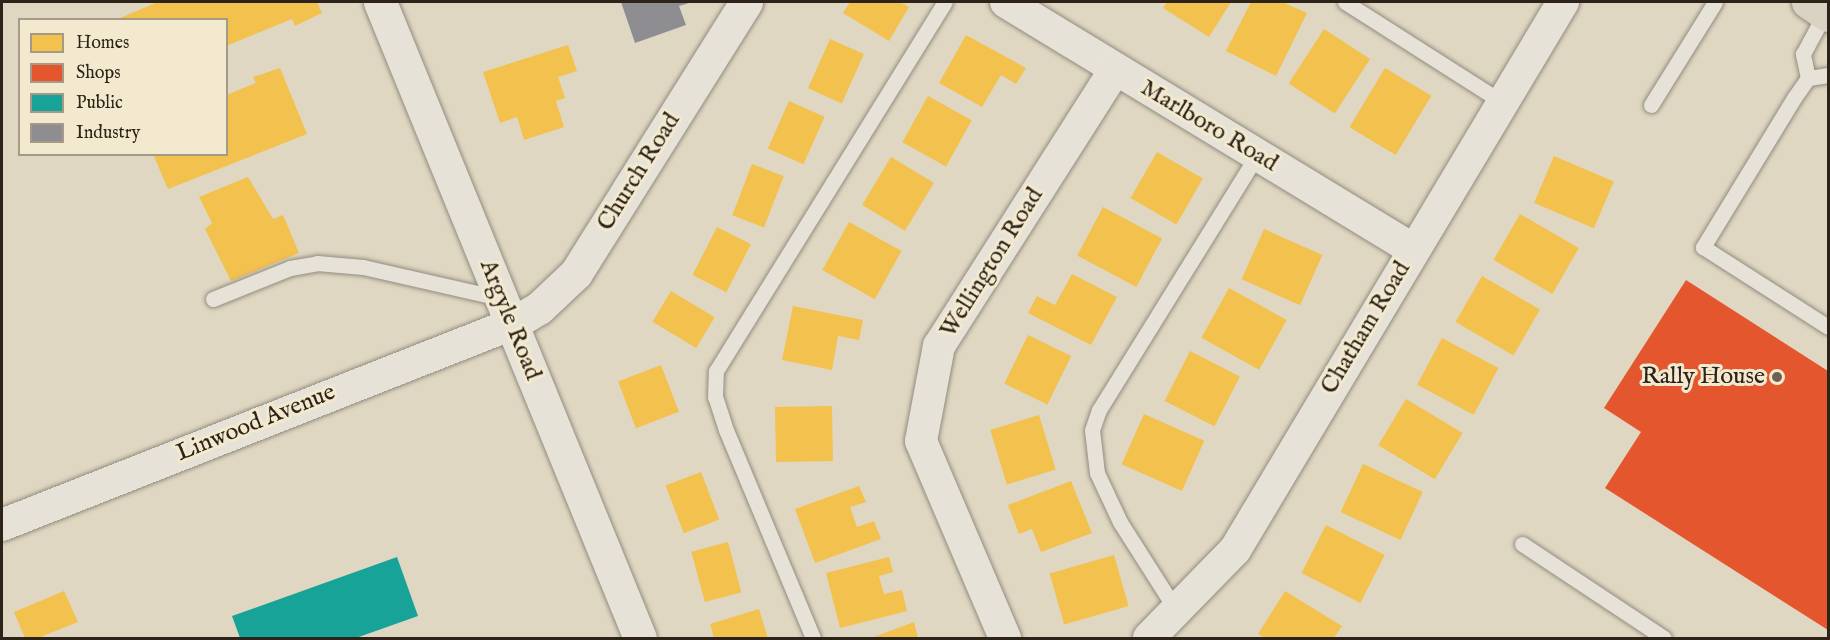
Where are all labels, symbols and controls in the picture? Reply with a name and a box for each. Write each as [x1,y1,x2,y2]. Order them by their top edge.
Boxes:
legend [18,18,228,156]
text: Homes [76,32,129,55]
text: Shops [76,62,121,85]
street label: Marlboro Road [1135,74,1283,178]
text: Public [76,92,123,115]
street label: Church Road [591,108,687,236]
text: Industry [76,122,140,145]
street label: Wellington Road [934,183,1050,343]
street label: Argyle Road [473,256,547,384]
street label: Chatham Road [1315,256,1417,400]
place label: Rally House [1642,363,1765,391]
marker: Rally House [1770,370,1784,384]
street label: Linwood Avenue [172,378,340,468]

